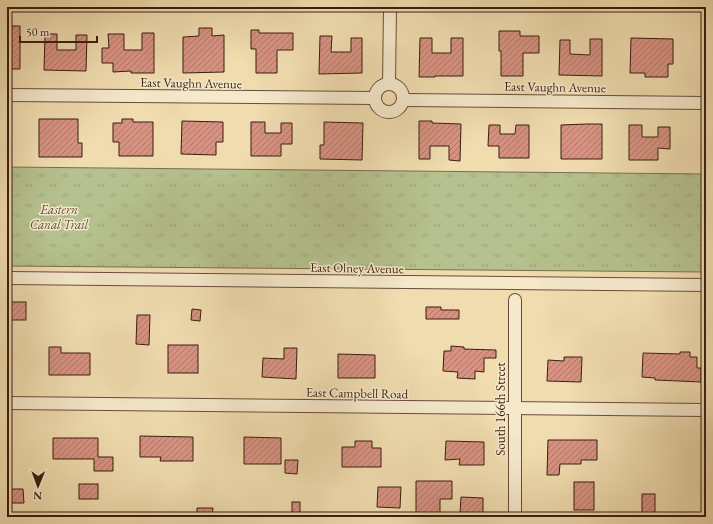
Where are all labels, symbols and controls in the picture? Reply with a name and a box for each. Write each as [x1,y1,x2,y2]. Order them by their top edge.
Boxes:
scale bar [20,18,97,44]
text: 50 m [26,24,50,40]
street label: East Vaughn Avenue [140,74,242,92]
street label: East Vaughn Avenue [504,78,606,96]
park label: Eastern Canal Trail [30,201,89,233]
street label: East Olney Avenue [310,259,404,277]
street label: South 166th Street [492,362,509,456]
street label: East Campbell Road [306,384,409,402]
north arrow [18,466,58,506]
text: N [33,489,42,503]

